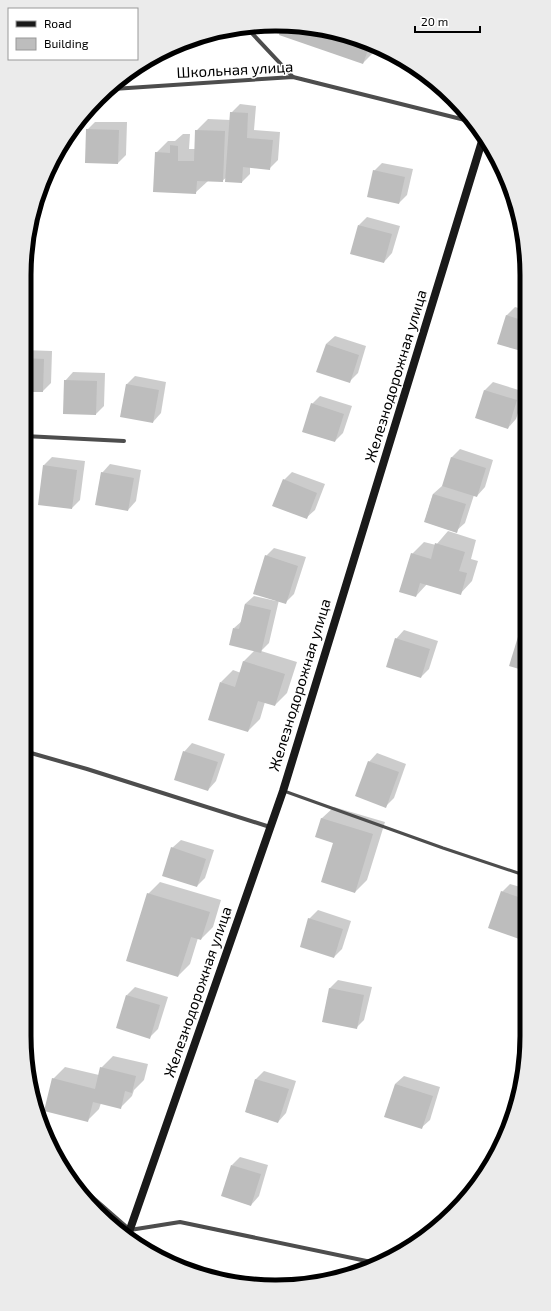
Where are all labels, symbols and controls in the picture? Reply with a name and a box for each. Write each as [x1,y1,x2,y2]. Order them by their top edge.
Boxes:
legend [8,8,138,60]
scale bar [415,8,480,34]
text: 20 m [421,14,448,28]
text: Road [44,16,72,30]
text: Building [44,36,89,50]
street label: Школьная улица [176,57,294,82]
street label: Железнодорожная улица [360,287,431,464]
street label: Железнодорожная улица [264,596,335,773]
street label: Железнодорожная улица [159,904,236,1080]

